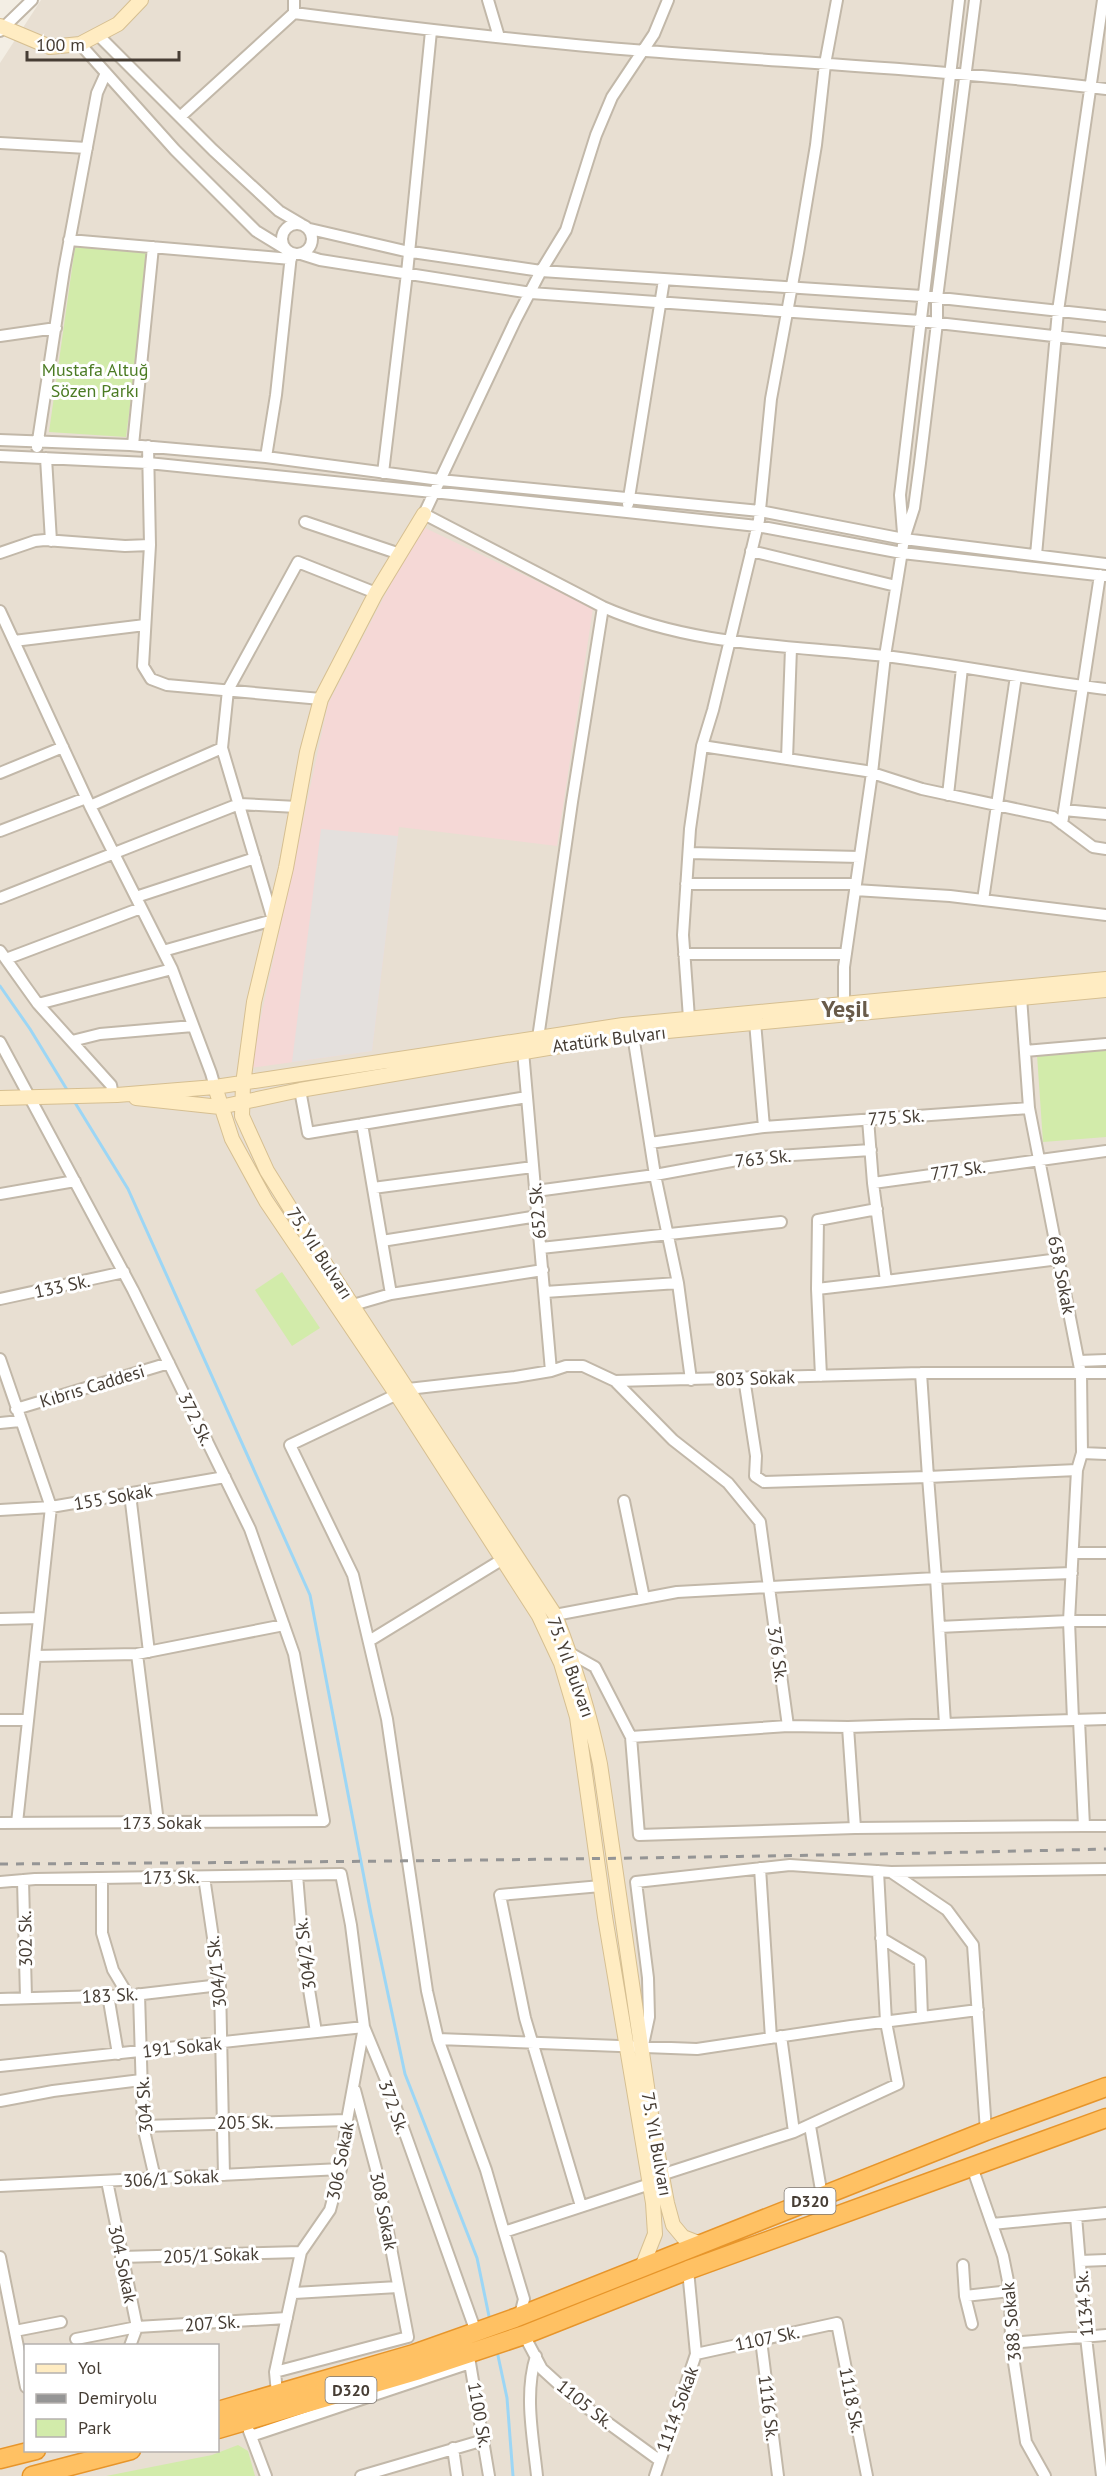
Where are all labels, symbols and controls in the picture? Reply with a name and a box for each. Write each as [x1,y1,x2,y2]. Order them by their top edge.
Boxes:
scale bar [27,24,178,62]
text: 100 m [36,33,85,56]
park label: Mustafa Altuğ Sözen Parkı [42,358,148,402]
district label: Yeşil [820,993,870,1024]
street label: Atatürk Bulvarı [551,1021,667,1057]
street label: 775 Sk. [867,1104,925,1130]
street label: 763 Sk. [734,1144,792,1172]
street label: 777 Sk. [929,1155,987,1185]
street label: 652 Sk. [523,1182,551,1240]
street label: 75. Yıl Bulvarı [282,1203,358,1303]
street label: 658 Sokak [1043,1234,1081,1317]
street label: 133 Sk. [32,1269,92,1303]
street label: Kıbrıs Caddesi [37,1359,147,1413]
street label: 803 Sokak [715,1365,796,1391]
street label: 372 Sk. [173,1389,219,1449]
street label: 155 Sokak [72,1479,155,1515]
street label: 75. Yıl Bulvarı [542,1614,600,1720]
street label: 376 Sk. [763,1625,793,1683]
street label: 173 Sokak [122,1811,202,1834]
street label: 173 Sk. [143,1865,199,1889]
street label: 302 Sk. [13,1911,37,1967]
street label: 304/2 Sk. [289,1917,321,1991]
street label: 304/1 Sk. [201,1935,231,2009]
street label: 183 Sk. [81,1982,139,2008]
street label: 191 Sokak [141,2031,223,2063]
street label: 304 Sk. [131,2076,157,2134]
street label: 372 Sk. [374,2077,414,2137]
street label: 75. Yıl Bulvarı [637,2090,677,2198]
street label: 205 Sk. [217,2110,273,2134]
street label: 306 Sokak [321,2119,359,2202]
street label: 306/1 Sokak [123,2164,220,2192]
street label: 308 Sokak [365,2170,403,2253]
road number: D320 [784,2188,836,2214]
street label: 304 Sokak [103,2223,143,2306]
street label: 205/1 Sokak [163,2242,260,2268]
street label: 1134 Sk. [1070,2270,1098,2338]
street label: 388 Sokak [996,2281,1026,2363]
street label: 207 Sk. [184,2310,240,2336]
street label: 1107 Sk. [733,2320,801,2356]
legend [24,2344,219,2452]
text: Yol [78,2356,102,2379]
street label: 1114 Sokak [651,2363,703,2455]
street label: 1118 Sk. [834,2365,870,2435]
street label: 1105 Sk. [552,2374,618,2434]
street label: 1116 Sk. [754,2374,784,2442]
road number: D320 [326,2377,376,2403]
street label: 1100 Sk. [463,2380,497,2450]
text: Demiryolu [78,2386,157,2409]
text: Park [78,2416,111,2439]

